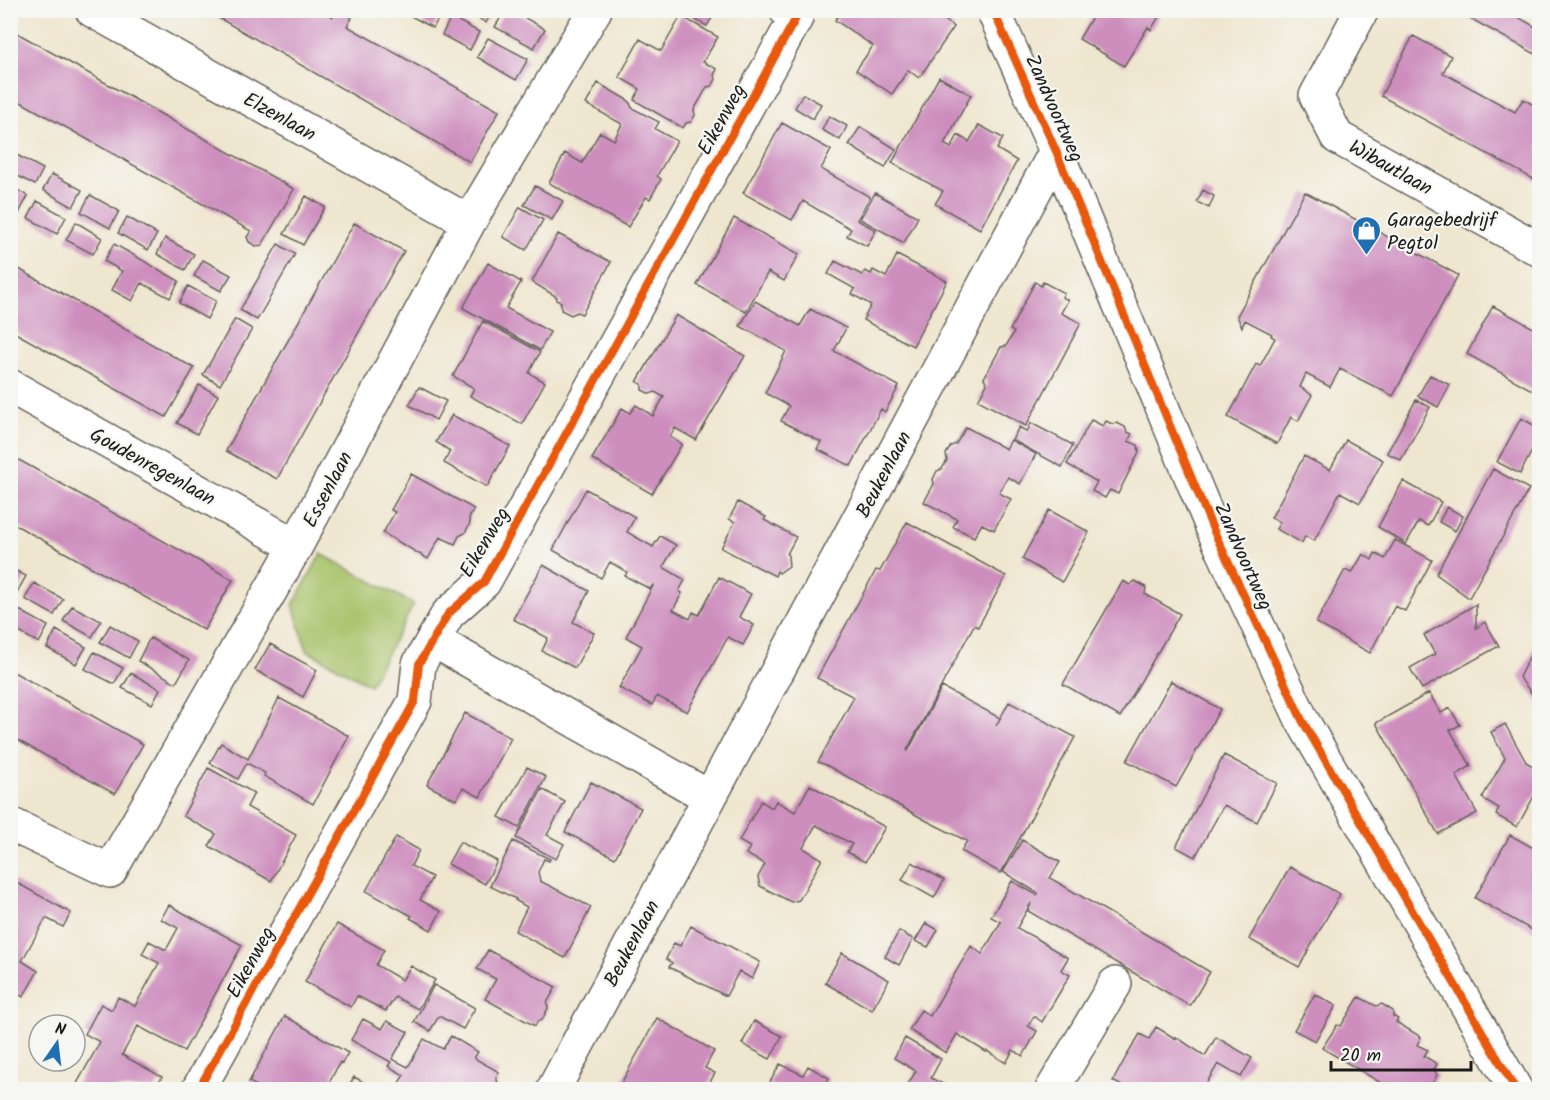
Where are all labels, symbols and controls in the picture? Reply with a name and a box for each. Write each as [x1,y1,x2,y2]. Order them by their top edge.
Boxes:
street label: Zandvoortweg [1015,50,1091,168]
street label: Eikenweg [690,78,756,162]
street label: Elzenlaan [237,85,322,151]
street label: Wibautlaan [1342,132,1438,205]
place label: Garagebedrijf Pegtol [1387,205,1499,260]
shop icon: Garagebedrijf Pegtol [1350,214,1382,256]
street label: Goudenregenlaan [83,420,221,516]
street label: Beukenlaan [848,426,921,524]
street label: Essenlaan [295,446,362,534]
street label: Zandvoortweg [1204,498,1280,616]
street label: Eikenweg [452,502,519,584]
street label: Beukenlaan [596,895,669,993]
street label: Eikenweg [219,921,285,1005]
north arrow [27,1013,87,1073]
text: N [52,1017,68,1043]
scale bar [1331,1034,1470,1072]
text: 20 m [1340,1042,1381,1071]

